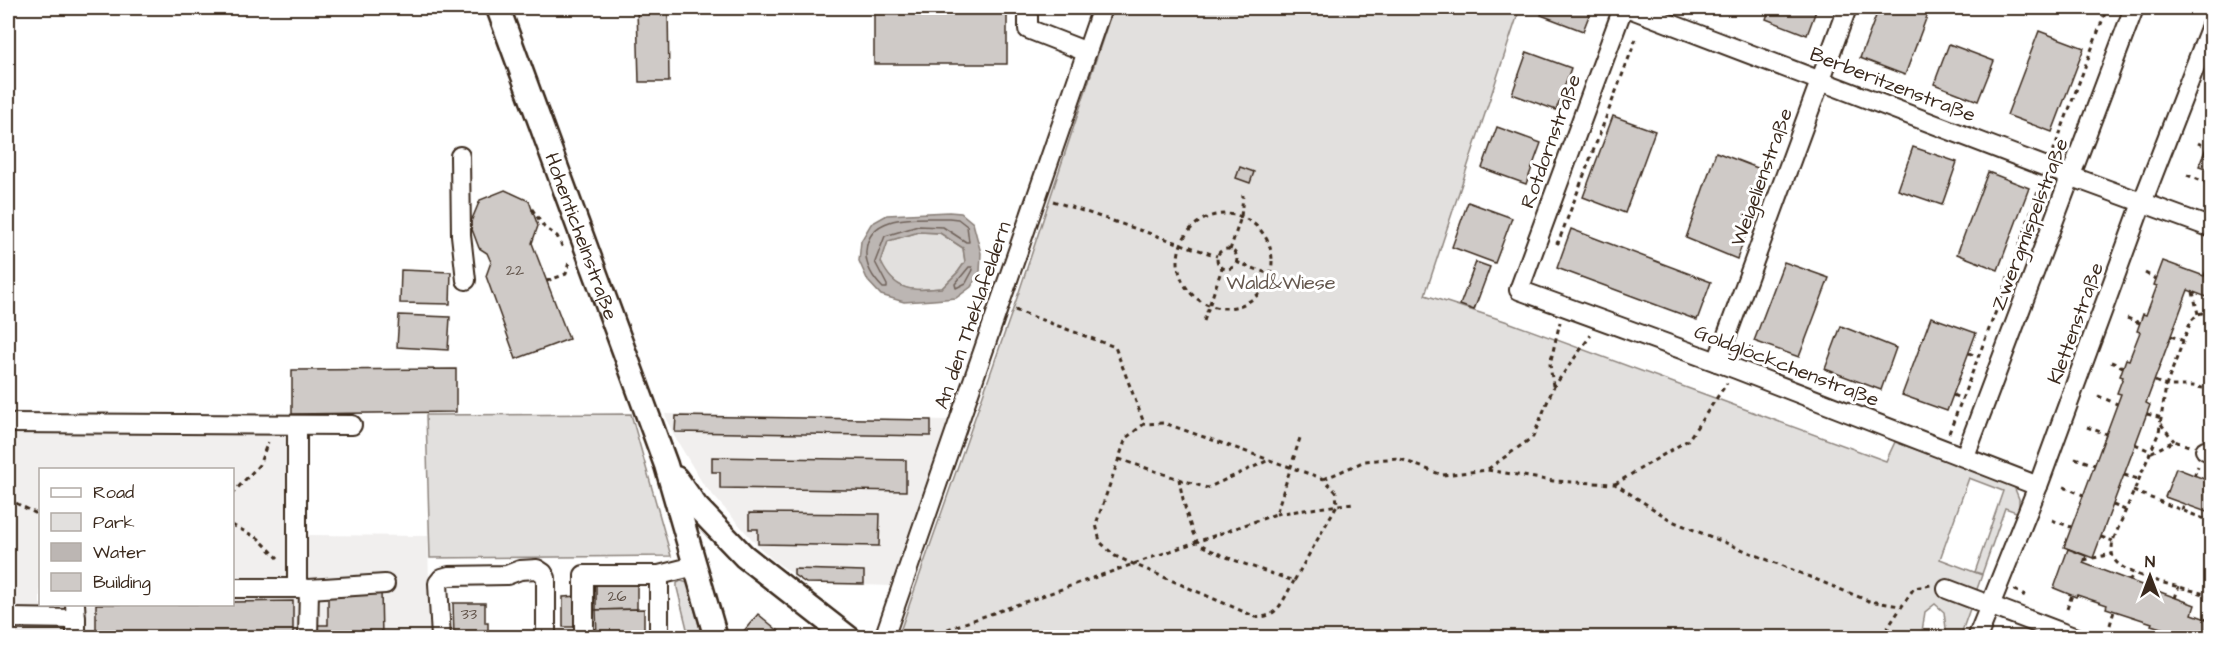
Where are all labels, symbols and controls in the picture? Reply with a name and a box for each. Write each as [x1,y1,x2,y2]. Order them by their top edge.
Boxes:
street label: Berberitzenstraße [1806,40,1980,129]
street label: Rotdornstraße [1514,70,1588,212]
street label: Weigelienstraße [1724,104,1801,251]
street label: Zwergmispelstraße [1984,134,2077,315]
street label: Hohentichelnstraße [537,149,625,324]
street label: An den Theklafeldern [928,218,1018,413]
house number: 22 [506,259,524,281]
street label: Klettenstraße [2041,259,2111,388]
park label: Wald&Wiese [1226,269,1336,297]
street label: Goldglöckchenstraße [1690,318,1883,415]
legend [39,468,234,606]
text: Road [93,480,134,505]
text: Park [93,510,135,535]
text: Water [93,540,146,565]
north arrow [2120,546,2180,606]
text: N [2145,551,2155,573]
text: Building [93,570,151,596]
house number: 26 [607,585,627,607]
house number: 33 [461,603,477,625]

